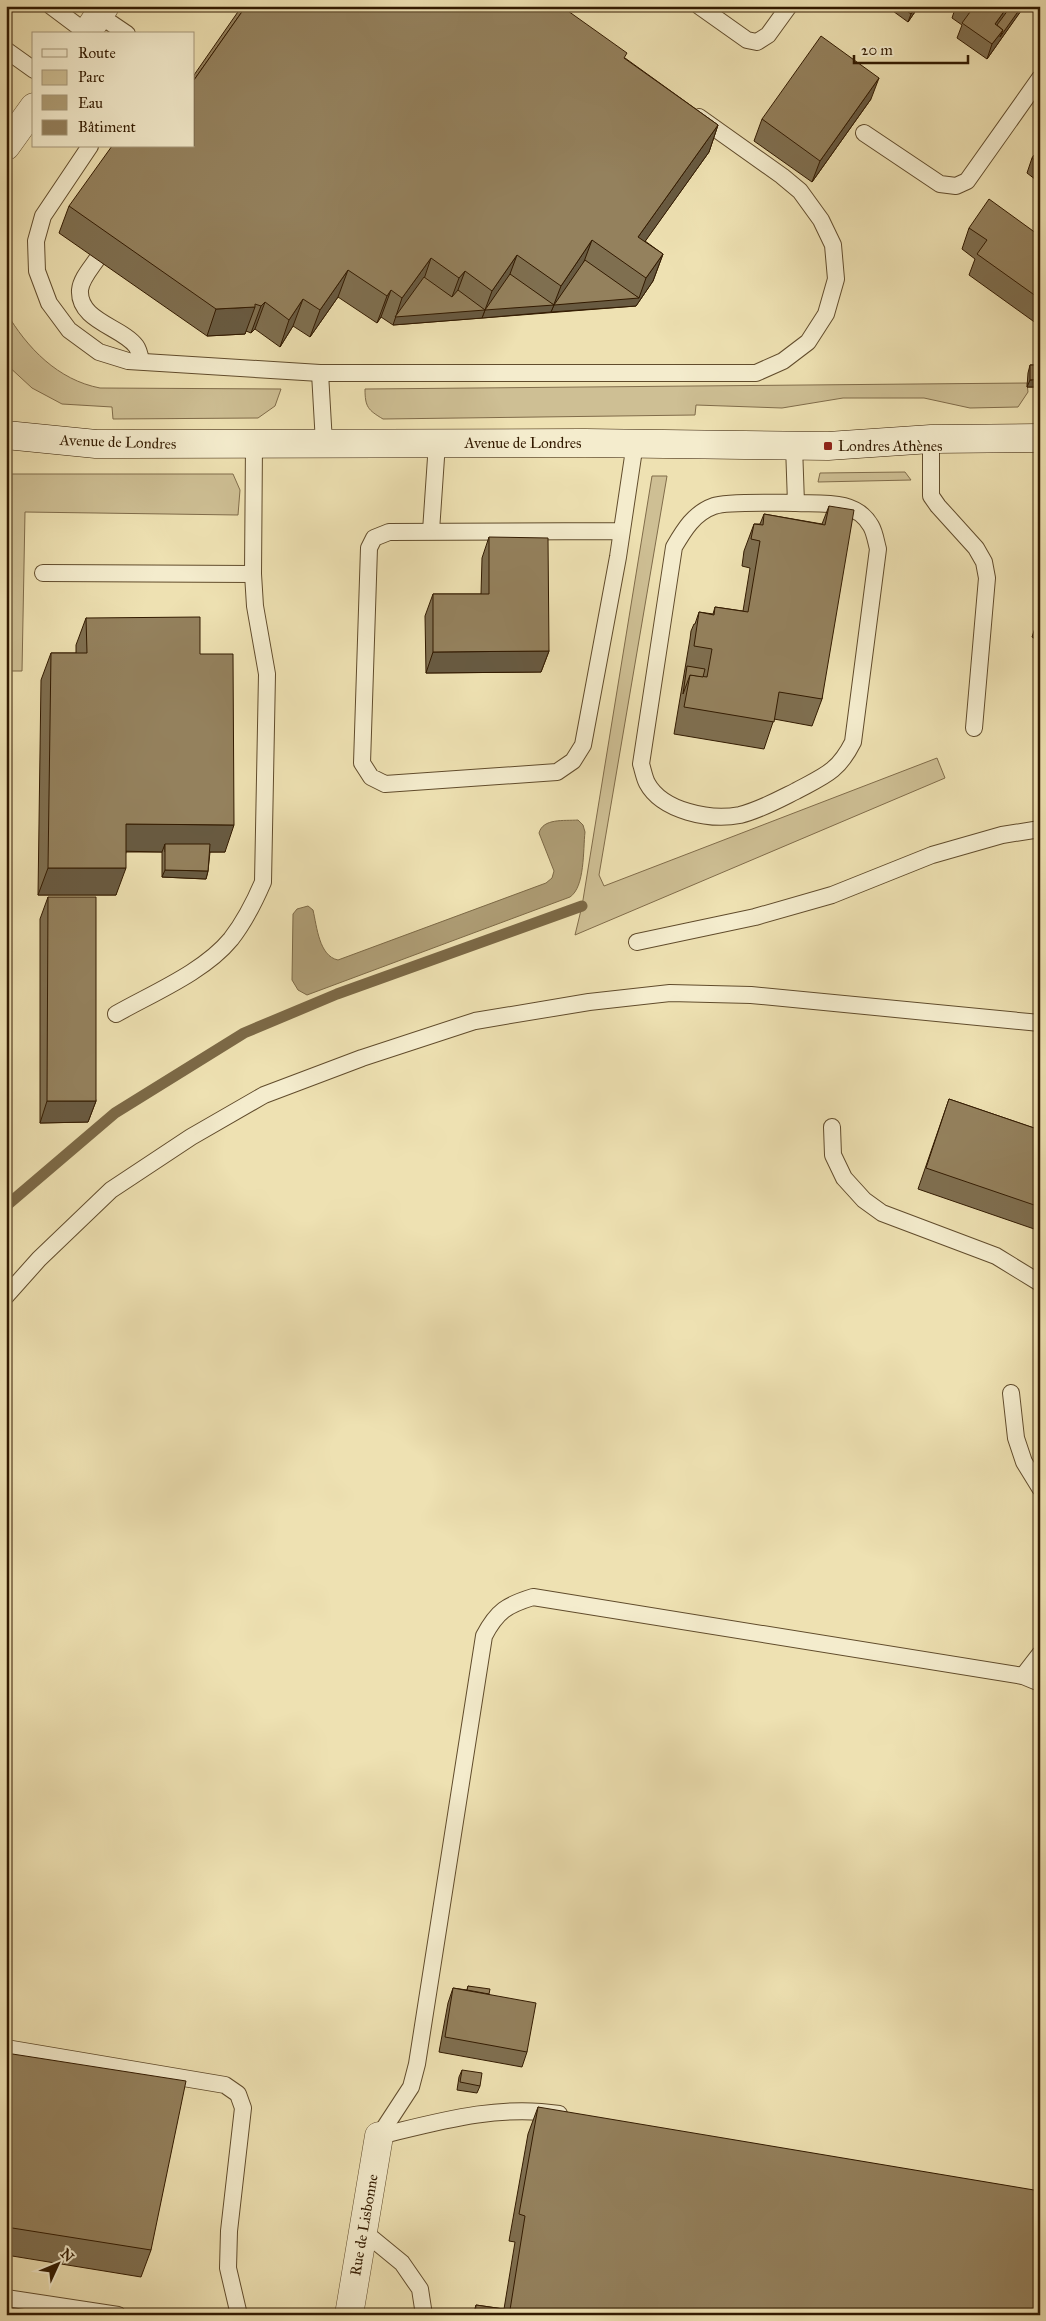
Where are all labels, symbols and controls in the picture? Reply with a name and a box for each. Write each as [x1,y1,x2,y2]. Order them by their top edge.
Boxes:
legend [32,32,195,148]
scale bar [854,32,967,64]
text: 20 m [861,41,893,59]
text: Route [78,44,116,62]
text: Parc [78,68,105,86]
text: Eau [78,94,103,112]
text: Bâtiment [78,118,137,136]
street label: Avenue de Londres [58,431,177,453]
street label: Avenue de Londres [464,434,581,452]
place label: Londres Athènes [838,437,943,455]
marker: Londres Athènes [822,440,834,452]
street label: Rue de Lisbonne [346,2173,382,2277]
north arrow [32,2238,82,2288]
text: N [57,2245,77,2266]

